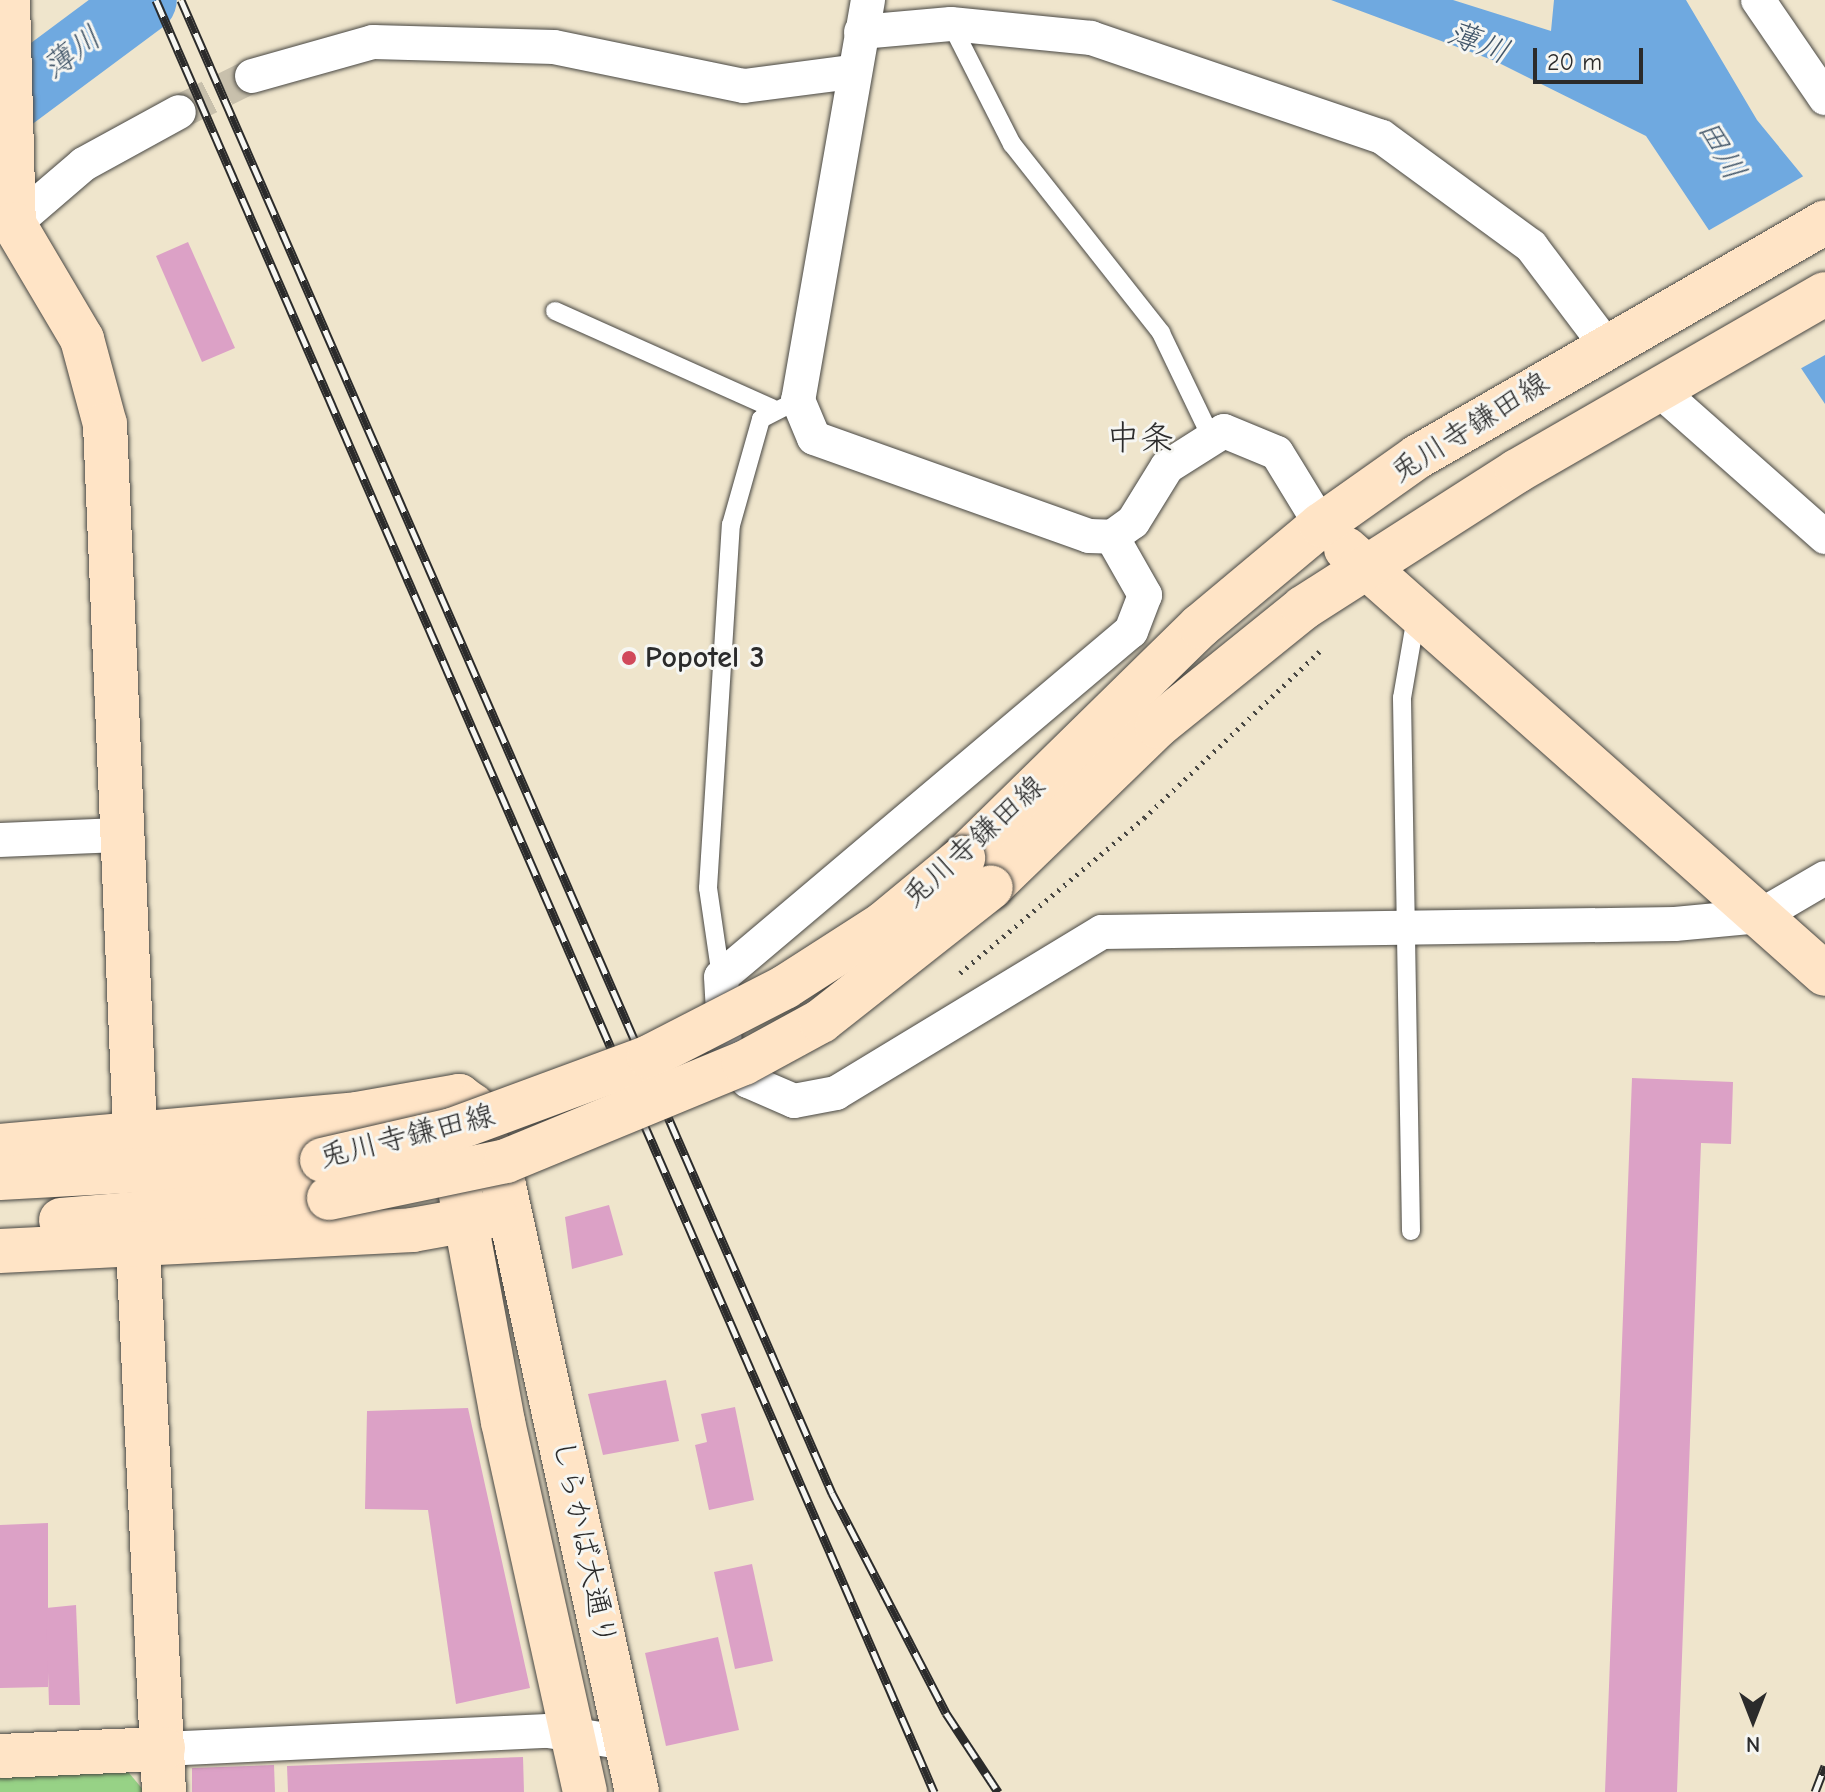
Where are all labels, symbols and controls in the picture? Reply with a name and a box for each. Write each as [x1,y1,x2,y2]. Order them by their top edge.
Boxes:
water label: 薄川 [1441,14,1515,72]
water label: 薄川 [35,18,109,88]
scale bar [1537,32,1647,82]
text: 20 m [1547,48,1602,76]
water label: 田川 [1688,113,1754,187]
street label: 兎川寺鎌田線 [1384,365,1556,491]
district label: 中条 [1106,419,1174,459]
place label: Popotel 3 [645,640,765,676]
marker: Popotel 3 [620,649,638,667]
street label: 兎川寺鎌田線 [895,768,1053,916]
street label: 兎川寺鎌田線 [315,1098,499,1176]
street label: しらかば大通り [545,1437,623,1649]
north arrow [1713,1680,1793,1760]
text: N [1746,1731,1760,1757]

